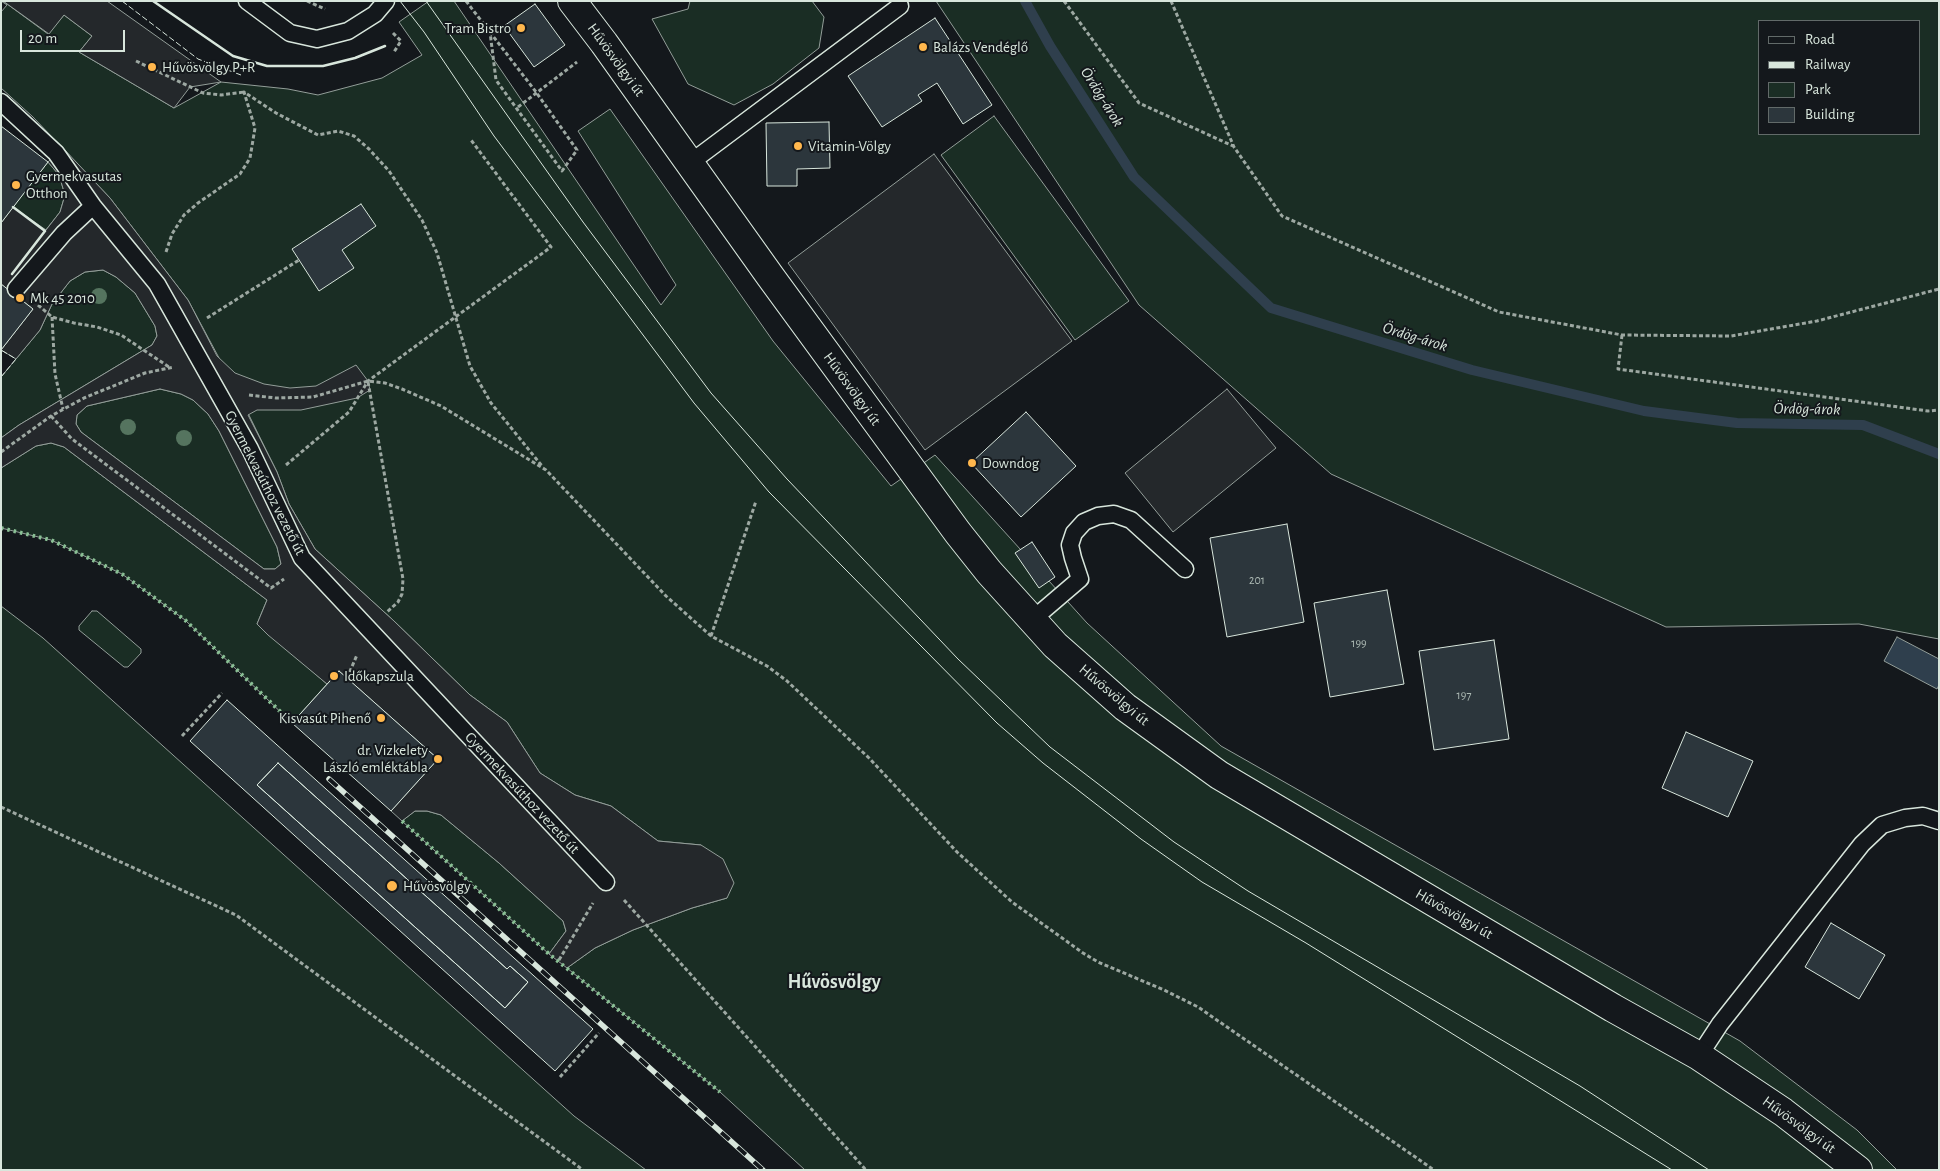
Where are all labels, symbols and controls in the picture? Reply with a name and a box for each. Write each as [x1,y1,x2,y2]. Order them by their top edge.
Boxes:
place label: Tram Bistro [444,19,511,37]
scale bar [22,20,128,52]
street label: Hűvösvölgyi út [583,20,649,100]
legend [1758,20,1920,135]
marker: Tram Bistro [515,22,527,34]
text: 20 m [28,31,57,46]
text: Road [1805,32,1835,47]
place label: Balázs Vendéglő [933,38,1028,56]
marker: Balázs Vendéglő [917,41,929,53]
text: Railway [1805,57,1850,72]
place label: Hűvösvölgy P+R [162,58,255,76]
marker: Hűvösvölgy P+R [146,61,158,73]
water label: Ördög-árok [1076,64,1128,130]
text: Park [1805,82,1831,97]
text: Building [1805,107,1855,122]
place label: Vitamin-Völgy [808,137,891,155]
marker: Vitamin-Völgy [792,140,804,152]
place label: Gyermekvasutas Otthon [26,167,122,202]
marker: Gyermekvasutas Otthon [10,179,22,191]
place label: Mk 45 2010 [30,289,95,307]
marker: Mk 45 2010 [14,292,26,304]
water label: Ördög-árok [1380,318,1450,356]
street label: Hűvösvölgyi út [819,349,885,429]
water label: Ördög-árok [1773,399,1841,419]
street label: Gyermekvasúthoz vezető út [221,408,309,558]
place label: Downdog [982,454,1039,472]
marker: Downdog [966,457,978,469]
house number: 201 [1249,573,1265,587]
house number: 199 [1351,636,1367,650]
street label: Hűvösvölgyi út [1075,660,1153,730]
place label: Időkapszula [344,667,414,685]
marker: Időkapszula [328,670,340,682]
house number: 197 [1457,688,1471,702]
place label: Kisvasút Pihenő [279,709,371,727]
marker: Kisvasút Pihenő [375,712,387,724]
street label: Gyermekvasúthoz vezető út [461,728,583,858]
place label: dr. Vizkelety László emléktábla [323,741,428,776]
marker: dr. Vizkelety László emléktábla [432,753,444,765]
place label: Hűvösvölgy [403,877,471,895]
marker: Hűvösvölgy [385,879,399,893]
street label: Hűvösvölgyi út [1412,885,1496,943]
district label: Hűvösvölgy [787,970,881,994]
street label: Hűvösvölgyi út [1759,1092,1839,1158]

